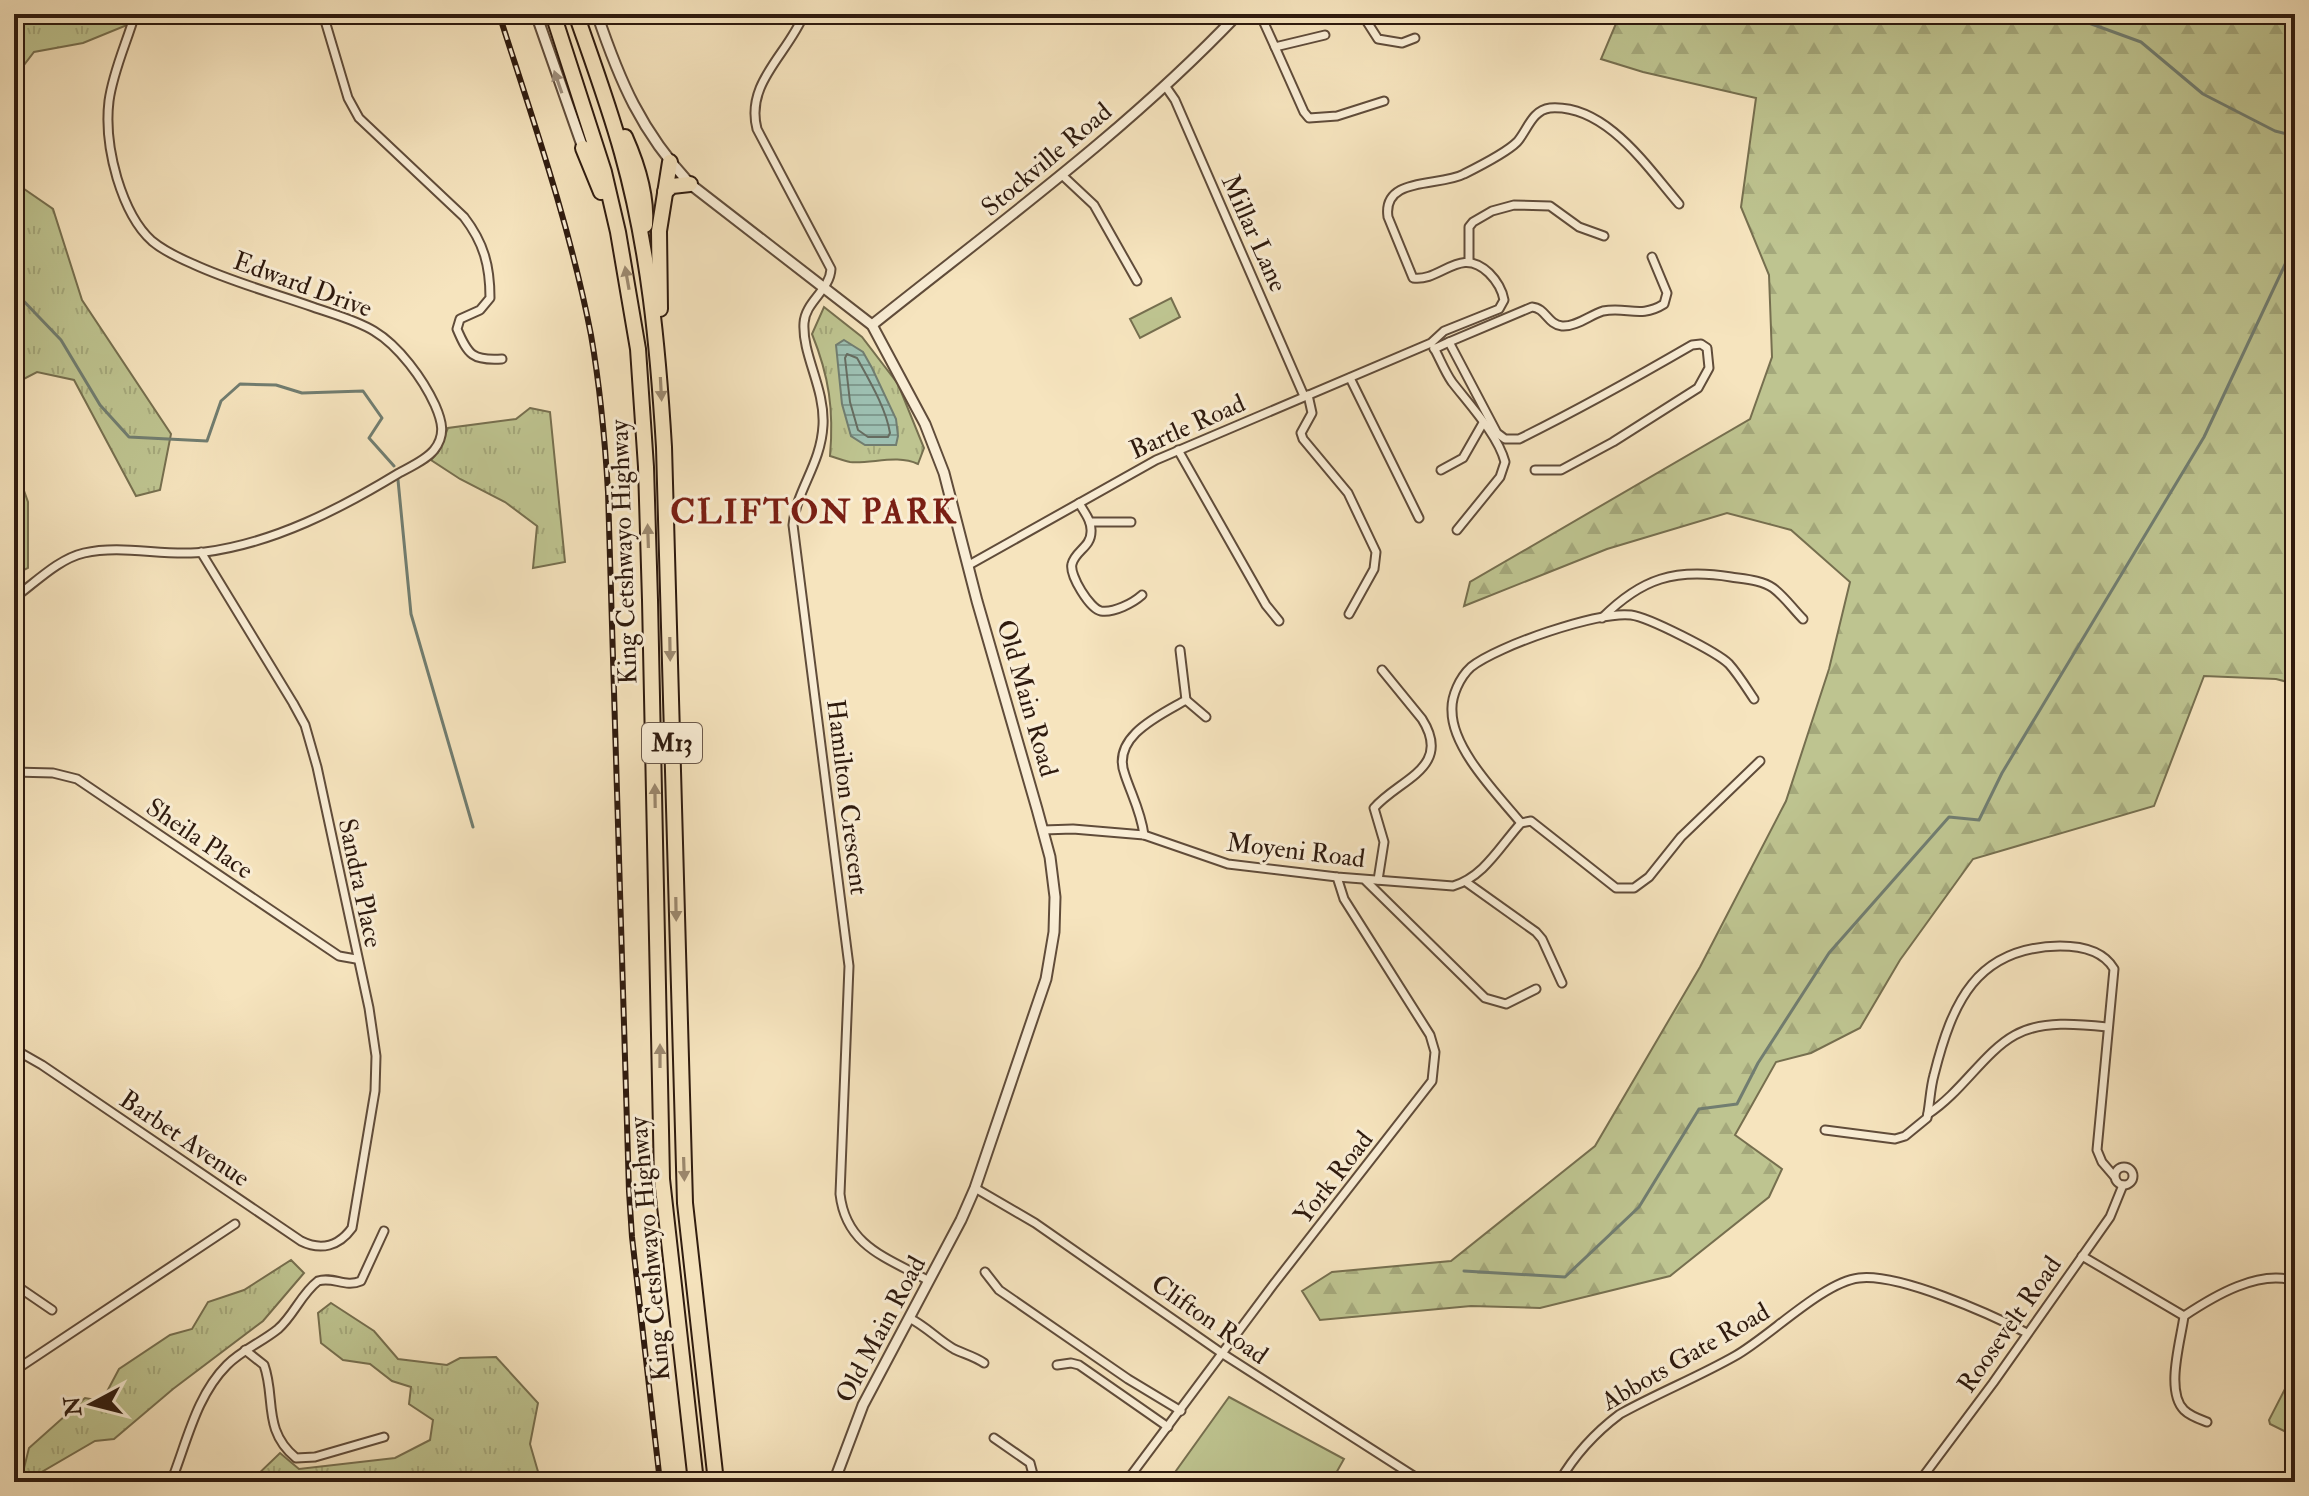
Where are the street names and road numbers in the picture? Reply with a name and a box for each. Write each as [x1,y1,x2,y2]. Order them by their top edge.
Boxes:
street label: Stockville Road [975,96,1118,224]
street label: Millar Lane [1214,170,1294,297]
street label: Edward Drive [229,245,377,325]
street label: Bartle Road [1125,387,1250,467]
street label: King Cetshwayo Highway [603,418,645,685]
street label: Old Main Road [989,616,1065,781]
street label: Hamilton Crescent [819,698,875,897]
road number: M13 [642,723,702,763]
street label: Sheila Place [140,791,259,886]
street label: Sandra Place [331,816,389,951]
street label: Moyeni Road [1225,827,1367,875]
street label: Barbet Avenue [113,1084,256,1194]
street label: King Cetshwayo Highway [622,1115,677,1382]
street label: York Road [1287,1124,1380,1231]
street label: Old Main Road [829,1250,933,1408]
street label: Roosevelt Road [1951,1250,2069,1399]
street label: Clifton Road [1145,1268,1274,1372]
street label: Abbots Gate Road [1595,1296,1776,1418]

